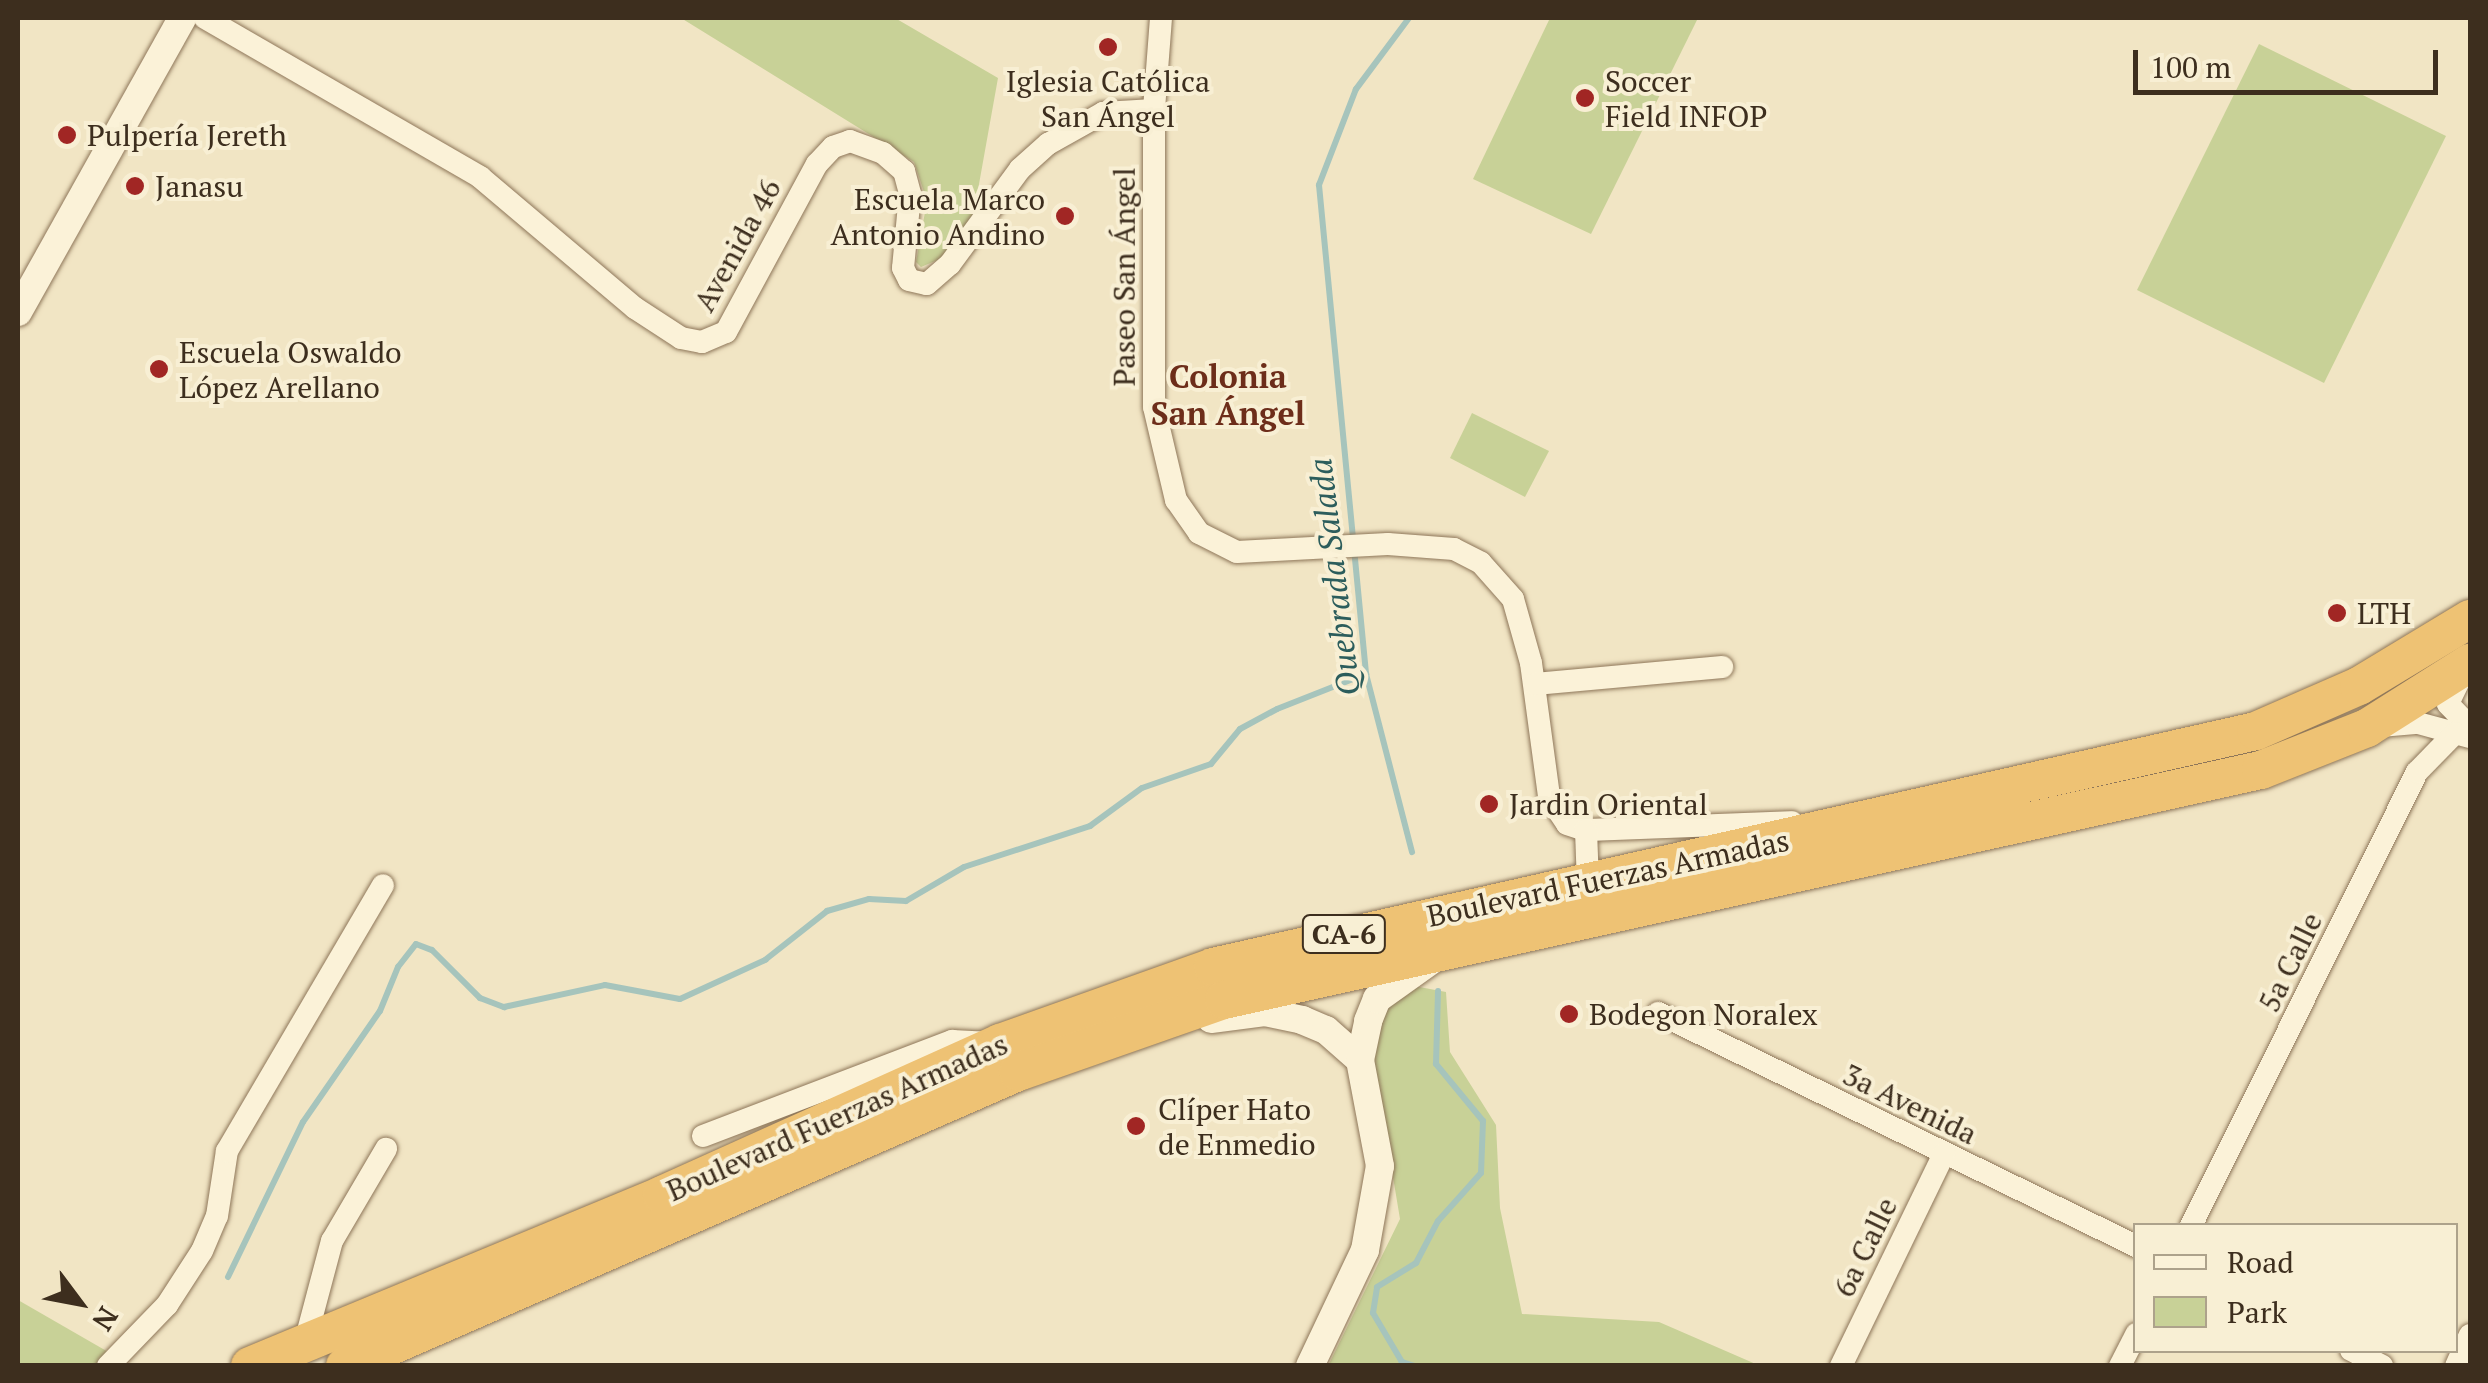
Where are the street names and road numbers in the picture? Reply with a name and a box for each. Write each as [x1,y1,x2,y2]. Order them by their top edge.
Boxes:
street label: Paseo San Ángel [1106,167,1142,387]
street label: Avenida 46 [686,172,788,318]
street label: Boulevard Fuerzas Armadas [1423,822,1793,934]
street label: 5a Calle [2251,906,2329,1018]
road number: CA-6 [1302,911,1386,957]
street label: Boulevard Fuerzas Armadas [661,1025,1013,1209]
street label: 3a Avenida [1837,1056,1983,1152]
street label: 6a Calle [1826,1191,1904,1303]

